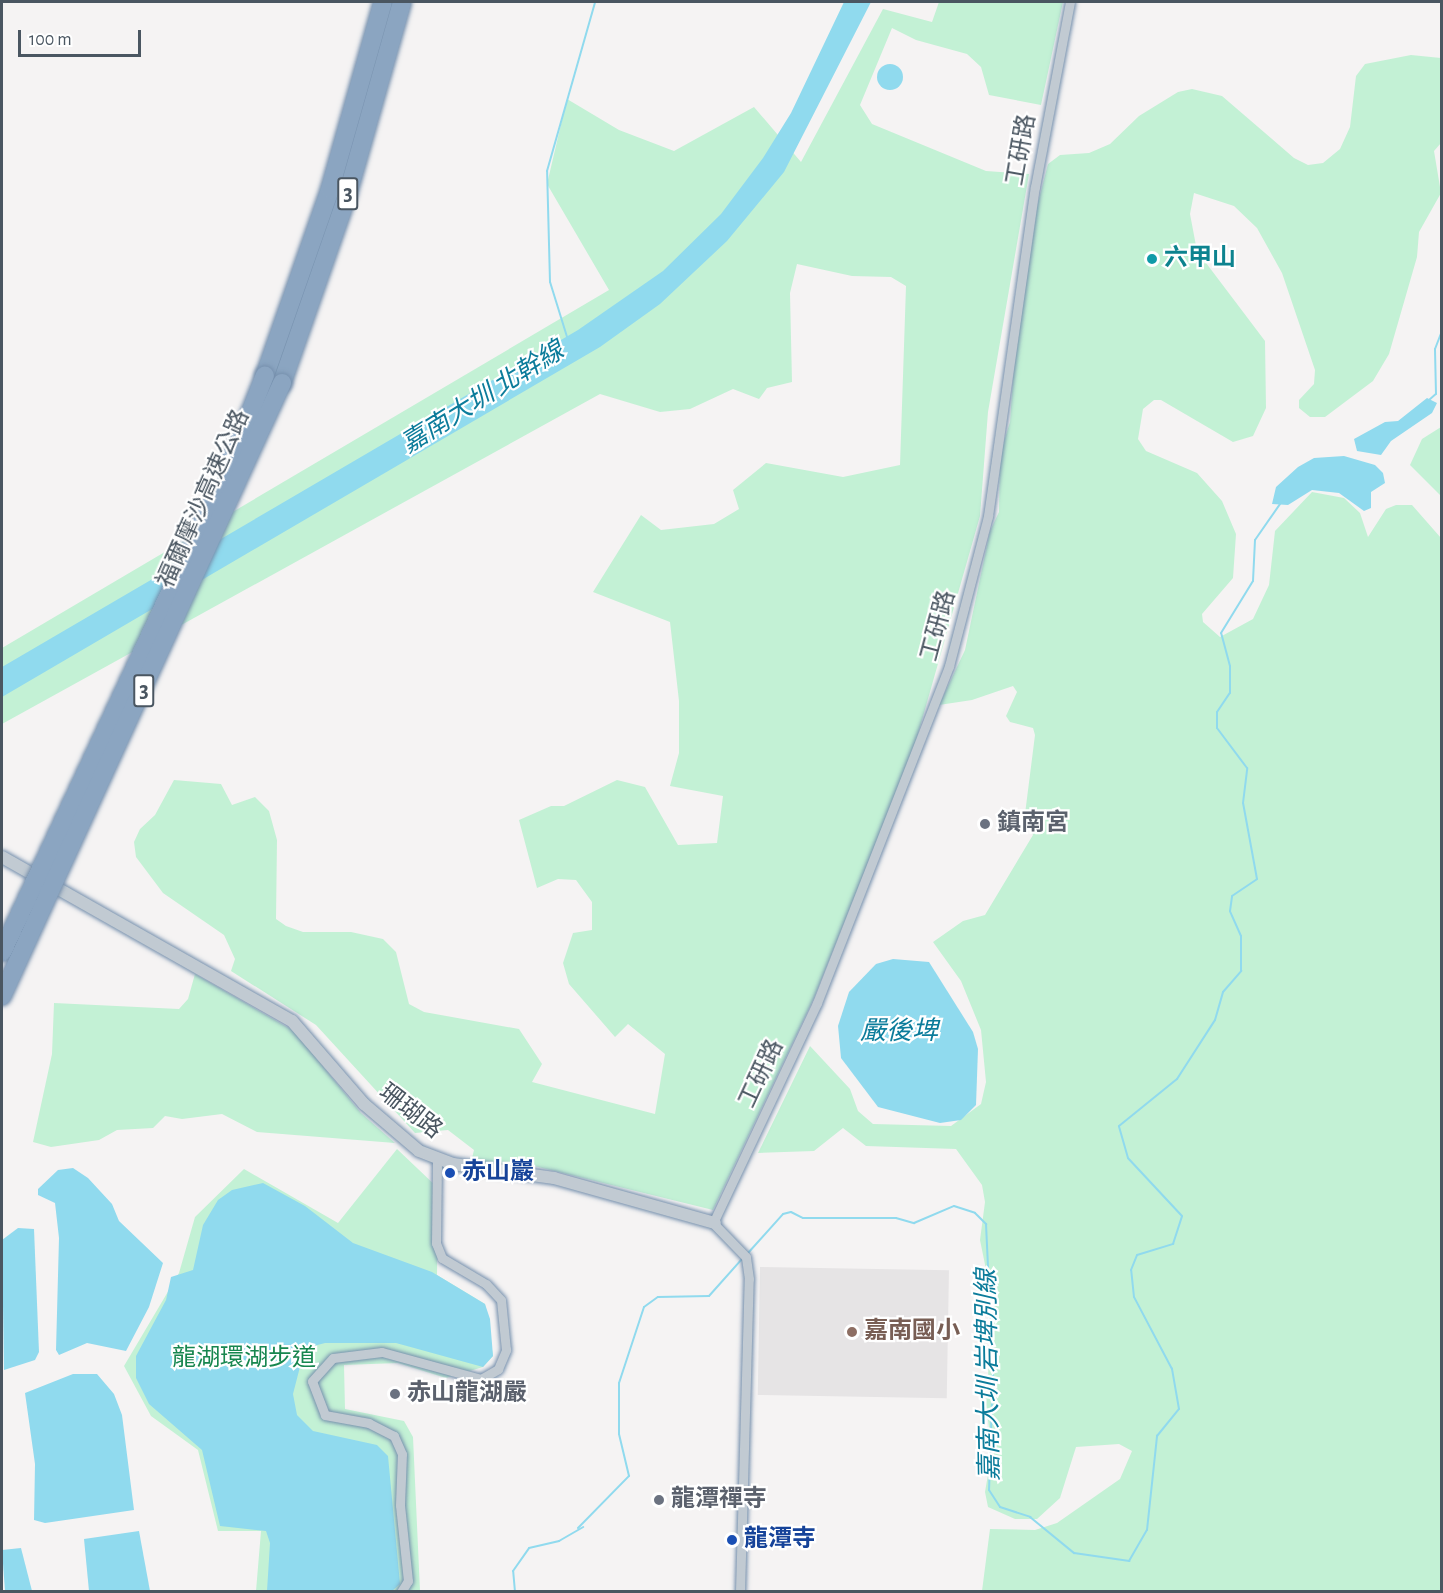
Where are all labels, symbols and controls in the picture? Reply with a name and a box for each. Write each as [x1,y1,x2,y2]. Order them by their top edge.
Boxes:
scale bar [21,18,144,56]
text: 100 m [29,31,72,49]
street label: 工研路 [1002,112,1042,188]
road number: 3 [336,175,360,213]
place label: 六甲山 [1164,245,1236,273]
marker: 六甲山 [1145,252,1159,266]
water label: 嘉南大圳 北幹線 [396,336,570,460]
street label: 福爾摩沙高速公路 [152,405,256,593]
street label: 工研路 [916,587,962,665]
road number: 3 [132,672,156,710]
place label: 鎮南宮 [997,810,1069,838]
marker: 鎮南宮 [978,817,992,831]
water label: 嚴後埤 [860,1016,938,1048]
street label: 工研路 [734,1035,790,1113]
street label: 珊瑚路 [373,1078,447,1146]
place label: 赤山巖 [462,1159,534,1187]
marker: 赤山巖 [443,1166,457,1180]
water label: 嘉南大圳 岩埤別線 [972,1269,1006,1481]
place label: 嘉南國小 [864,1318,960,1346]
marker: 嘉南國小 [845,1325,859,1339]
park label: 龍湖環湖步道 [172,1345,316,1373]
place label: 赤山龍湖嚴 [407,1380,527,1408]
marker: 赤山龍湖嚴 [388,1387,402,1401]
place label: 龍潭禪寺 [671,1486,767,1514]
marker: 龍潭禪寺 [652,1493,666,1507]
place label: 龍潭寺 [744,1526,816,1554]
marker: 龍潭寺 [725,1533,739,1547]

